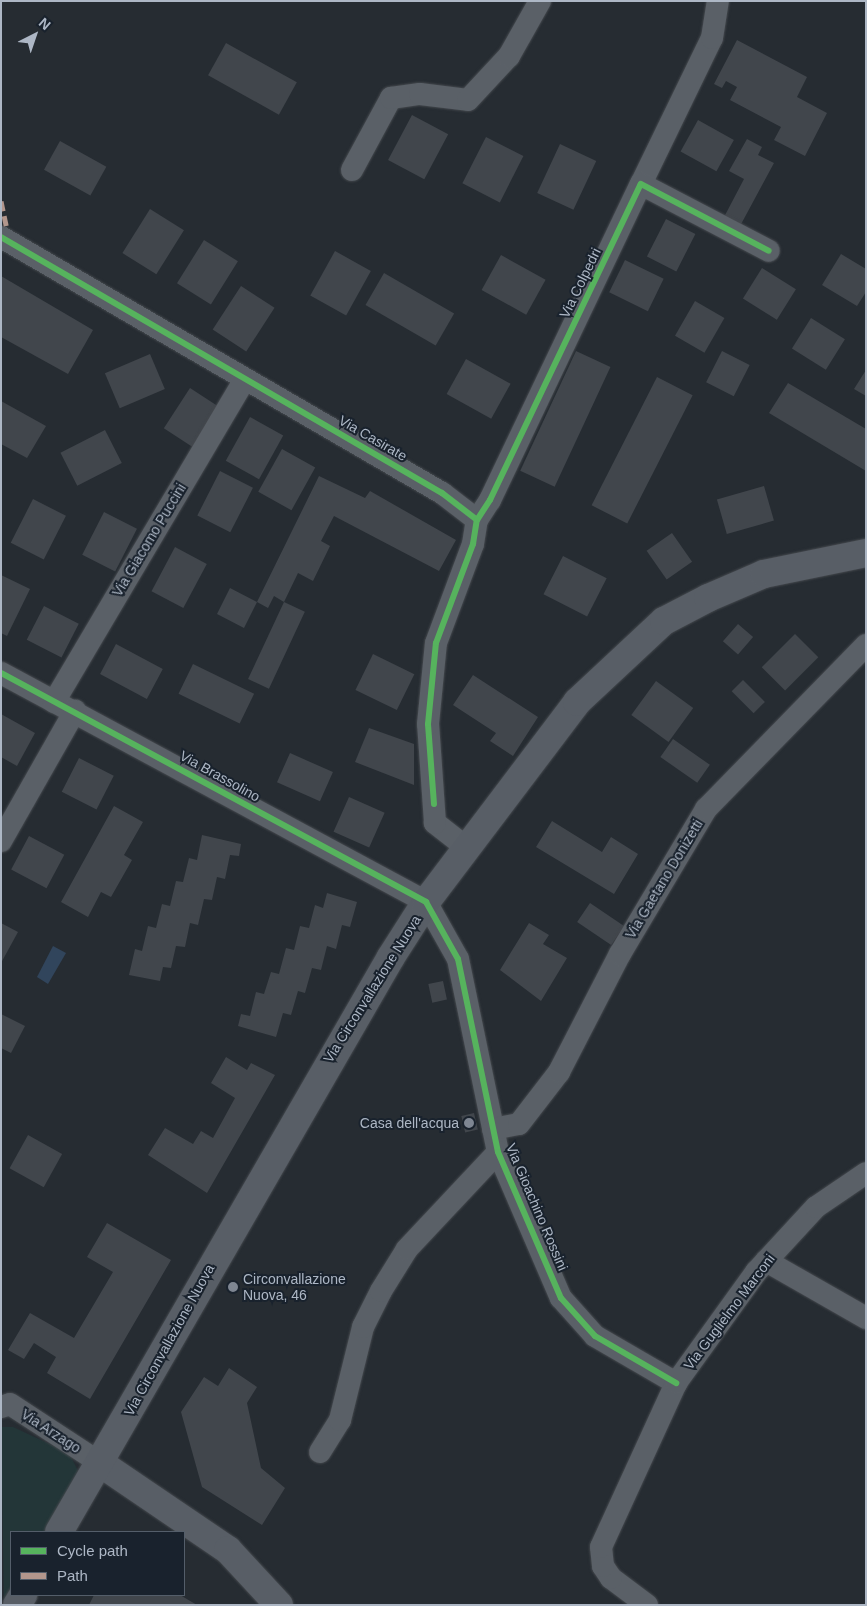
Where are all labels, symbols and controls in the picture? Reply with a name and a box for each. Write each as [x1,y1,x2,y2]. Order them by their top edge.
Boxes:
north arrow [10,10,60,60]
text: N [36,14,54,33]
street label: Via Colpedri [556,245,604,321]
street label: Via Casirate [336,412,410,464]
street label: Via Giacomo Puccini [109,480,189,600]
street label: Via Brassolino [177,747,263,805]
street label: Via Gaetano Donizetti [622,816,706,942]
street label: Via Circonvallazione Nuova [320,912,424,1066]
place label: Casa dell'acqua [360,1115,459,1131]
marker: Casa dell'acqua [463,1117,475,1129]
street label: Via Gioachino Rossini [503,1141,571,1273]
street label: Via Guglielmo Marconi [680,1251,778,1373]
street label: Via Circonvallazione Nuova [120,1261,218,1419]
place label: Circonvallazione Nuova, 46 [243,1271,346,1304]
marker: Circonvallazione Nuova, 46 [227,1281,239,1293]
street label: Via Arzago [18,1405,84,1457]
legend [10,1531,185,1596]
text: Cycle path [57,1542,128,1559]
text: Path [57,1567,88,1584]

